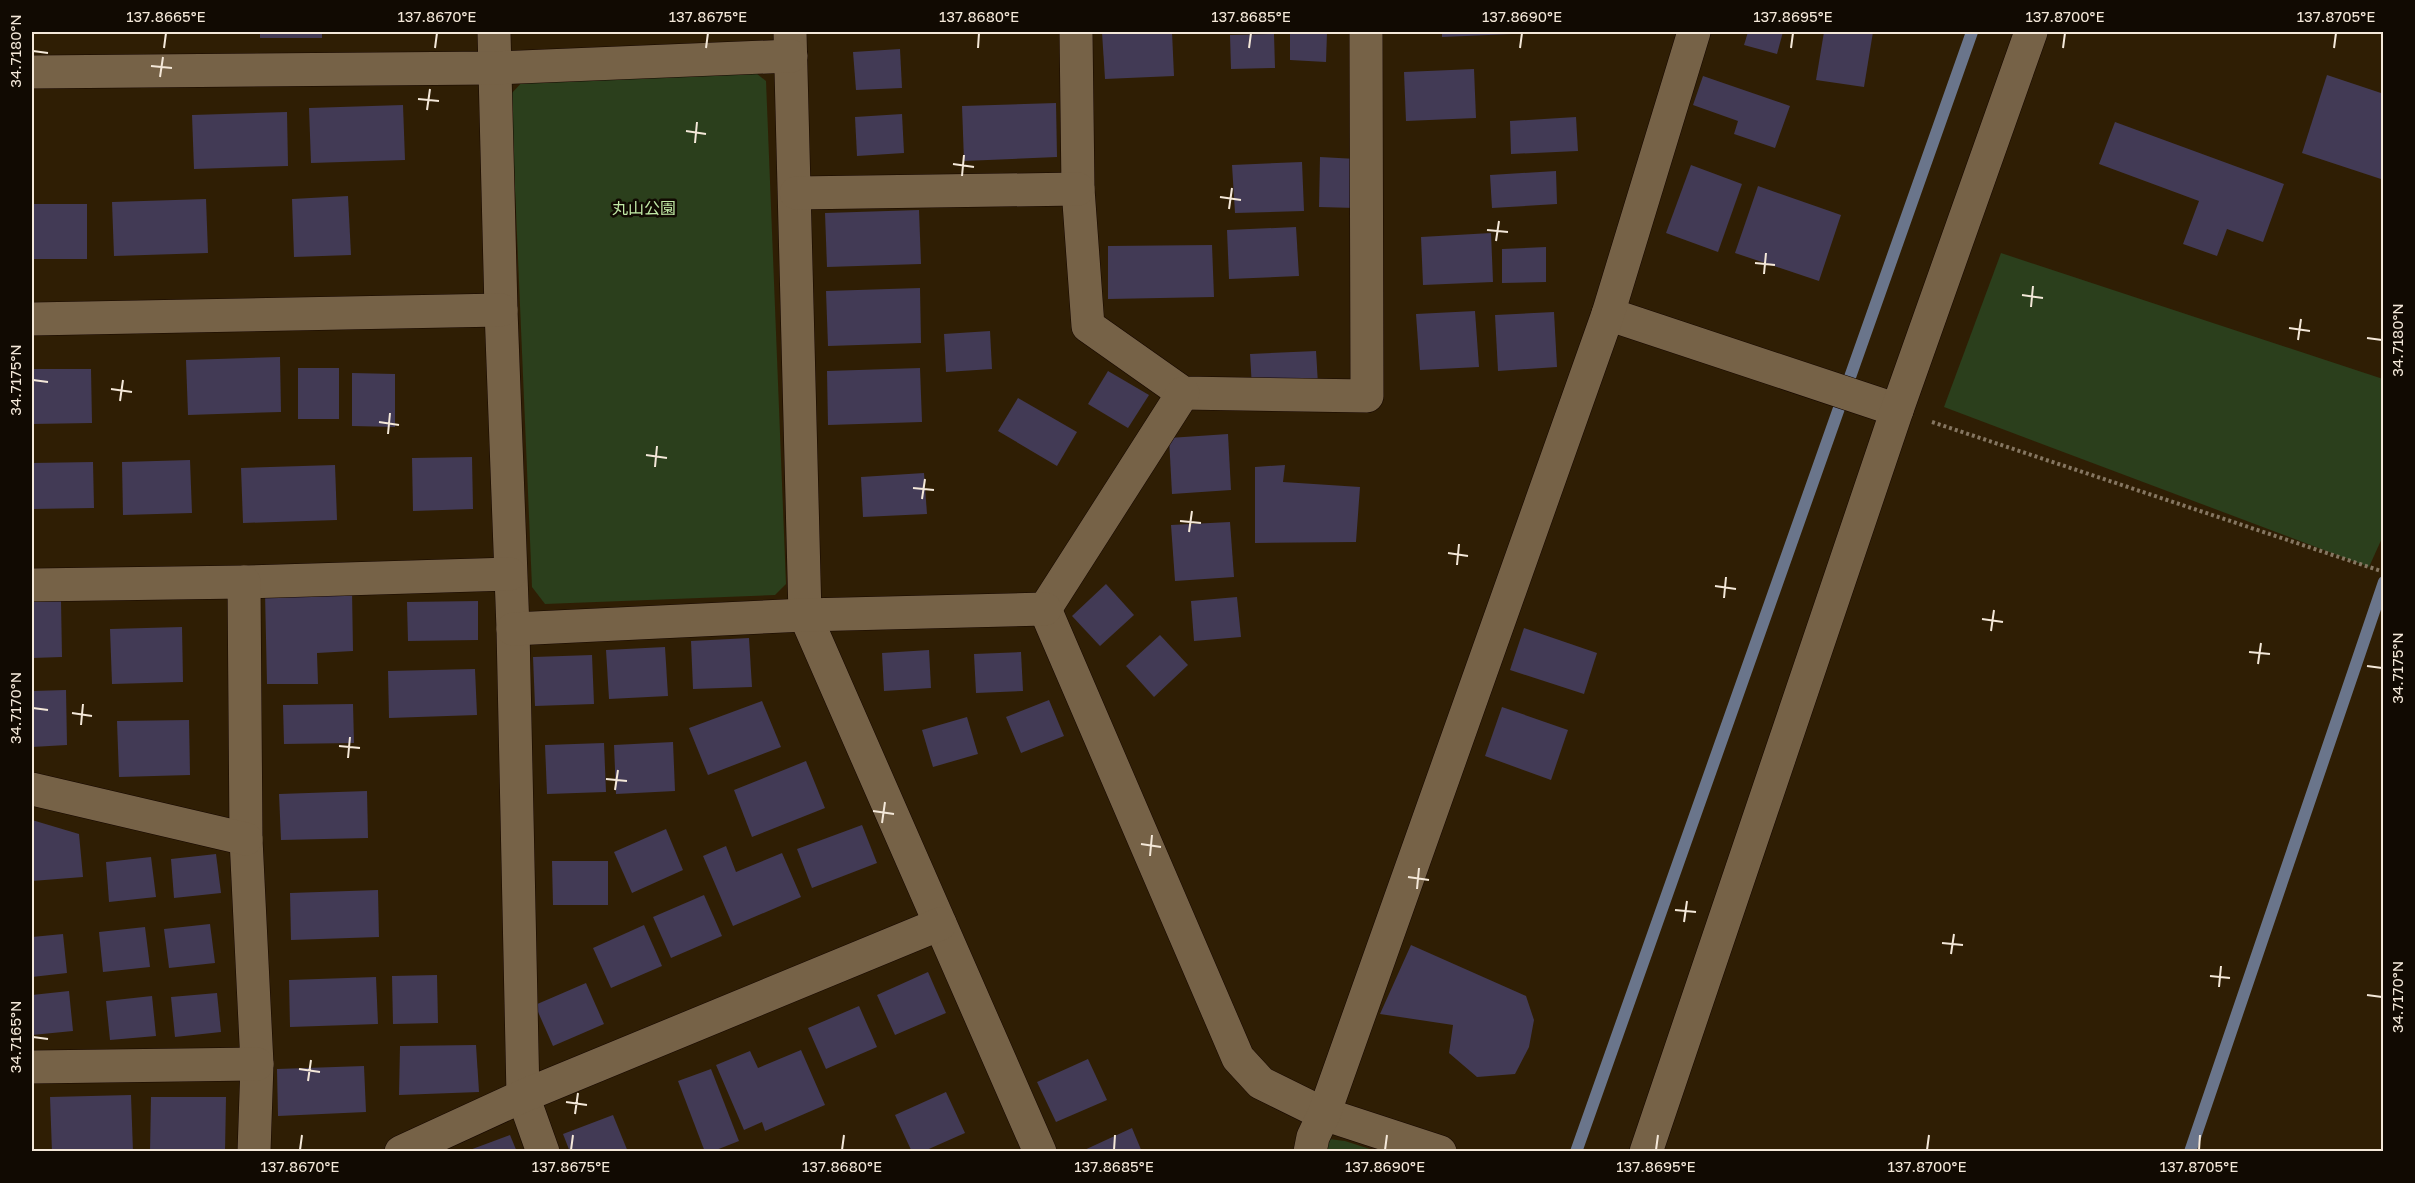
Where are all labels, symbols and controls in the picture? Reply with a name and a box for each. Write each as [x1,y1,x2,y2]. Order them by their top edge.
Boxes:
text: 137.8665°E [126,7,206,25]
text: 137.8670°E [398,7,476,25]
text: 137.8675°E [669,7,747,25]
text: 137.8680°E [939,7,1019,25]
text: 137.8685°E [1211,7,1291,25]
text: 137.8690°E [1482,7,1562,25]
text: 137.8695°E [1753,7,1833,25]
text: 137.8700°E [2025,7,2105,25]
text: 137.8705°E [2297,7,2375,25]
text: 34.7180°N [6,14,24,88]
park label: 丸山公園 [612,198,676,218]
text: 34.7180°N [2388,303,2406,377]
text: 34.7175°N [6,344,24,416]
text: 34.7175°N [2388,632,2406,704]
text: 34.7170°N [6,672,24,744]
text: 34.7170°N [2388,961,2406,1033]
text: 34.7165°N [6,1001,24,1073]
text: 137.8670°E [261,1157,339,1175]
text: 137.8675°E [532,1157,610,1175]
text: 137.8680°E [802,1157,882,1175]
text: 137.8685°E [1074,1157,1154,1175]
text: 137.8690°E [1345,1157,1425,1175]
text: 137.8695°E [1616,1157,1696,1175]
text: 137.8700°E [1887,1157,1967,1175]
text: 137.8705°E [2160,1157,2238,1175]

